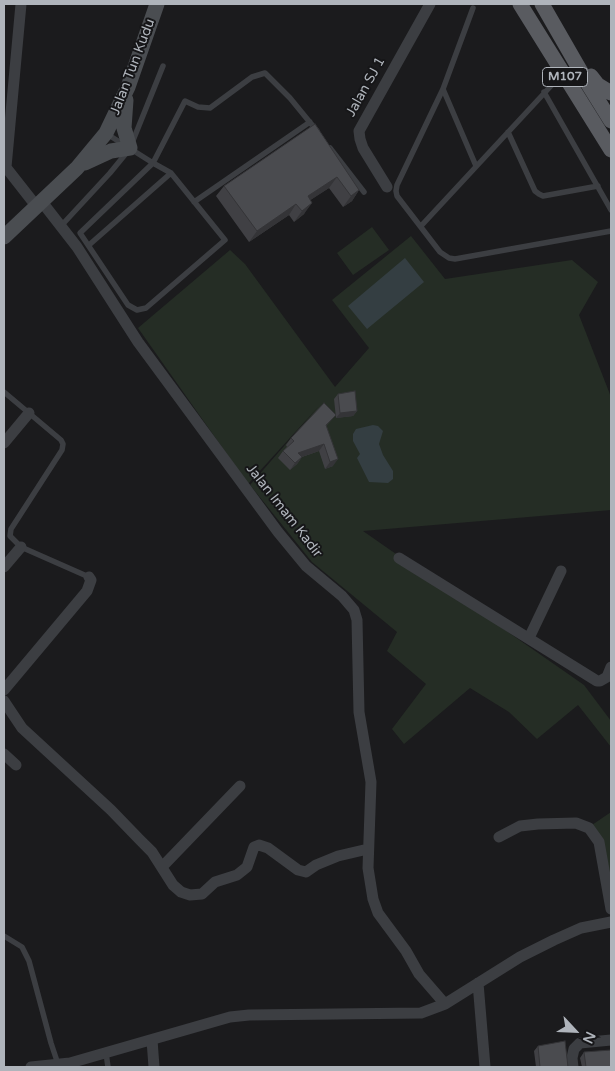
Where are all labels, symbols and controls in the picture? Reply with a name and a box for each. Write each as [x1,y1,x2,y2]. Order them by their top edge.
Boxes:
street label: Jalan Tun Kudu [107,17,159,117]
street label: Jalan SJ 1 [343,54,389,120]
road number: M107 [542,68,588,86]
street label: Jalan Imam Kadir [242,461,326,561]
north arrow [550,1006,600,1056]
text: N [579,1029,599,1046]

